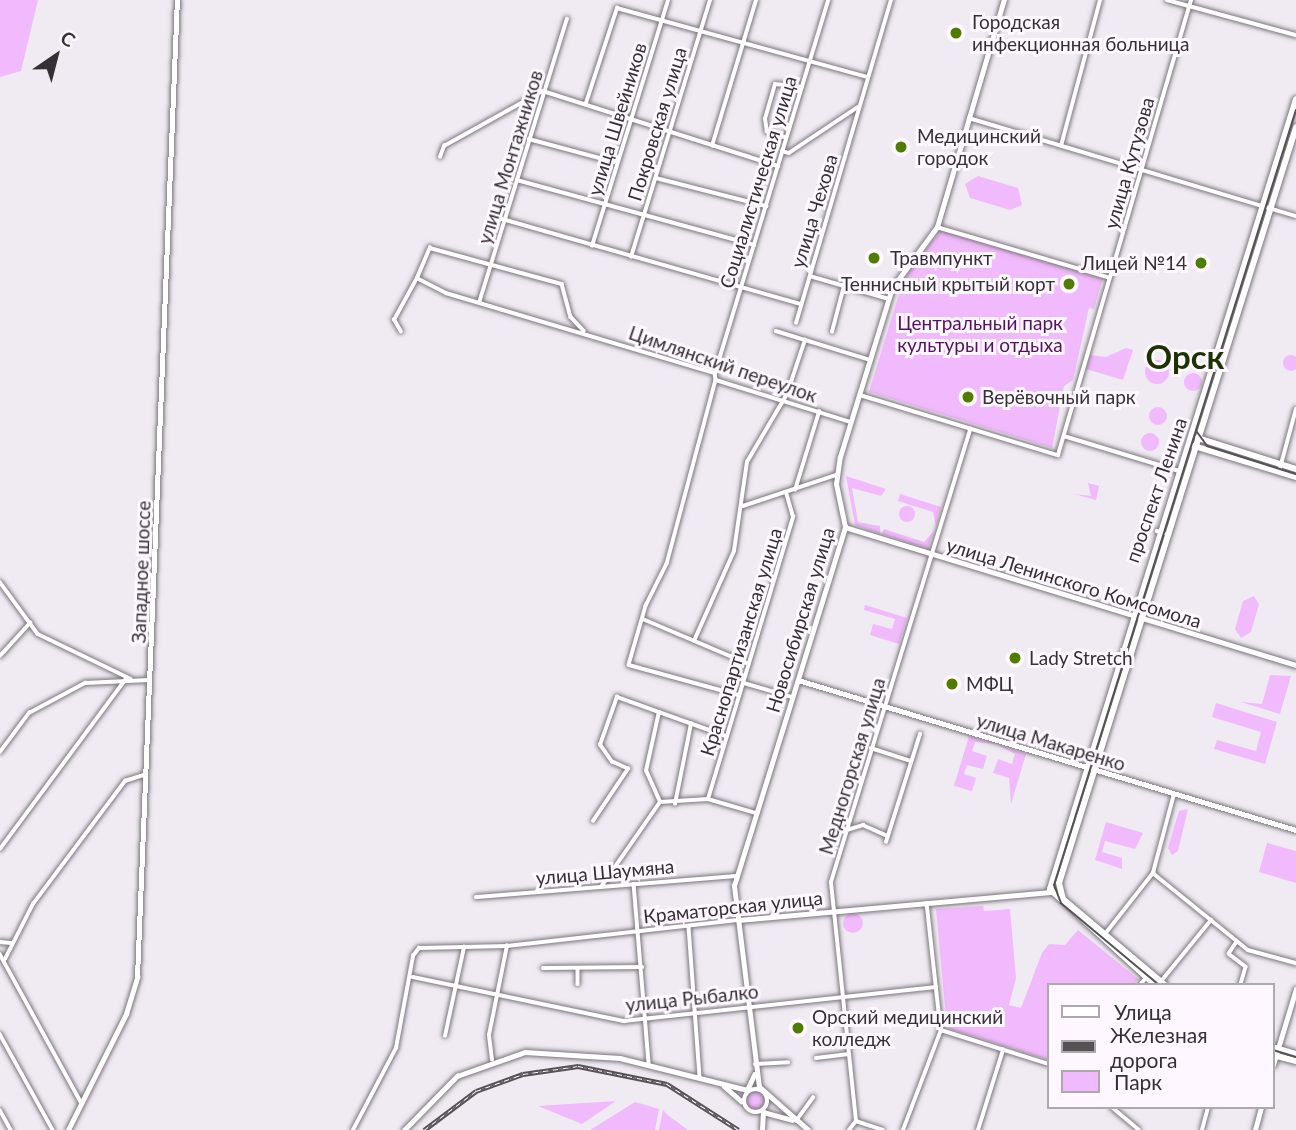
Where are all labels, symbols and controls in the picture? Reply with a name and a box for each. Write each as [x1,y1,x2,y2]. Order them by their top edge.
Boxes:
place label: Городская инфекционная больница [972,11,1190,55]
north arrow [21,21,91,91]
marker: Городская инфекционная больница [946,23,966,43]
text: С [57,25,80,51]
street label: улица Швейников [583,40,651,198]
street label: Покровская улица [623,44,691,204]
street label: улица Монтажников [473,67,547,247]
street label: Социалистическая улица [715,73,801,291]
street label: улица Кутузова [1099,95,1159,231]
place label: Медицинский городок [917,125,1041,169]
marker: Медицинский городок [891,137,911,157]
street label: улица Чехова [786,151,842,271]
place label: Травмпункт [890,247,993,269]
marker: Травмпункт [864,248,884,268]
place label: Лицей №14 [1081,252,1187,274]
marker: Лицей №14 [1193,255,1209,271]
place label: Теннисный крытый корт [841,273,1055,295]
marker: Теннисный крытый корт [1061,276,1077,292]
park label: Центральный парк культуры и отдыха [897,312,1063,356]
street label: Цимлянский переулок [626,321,820,407]
district label: Орск [1146,337,1224,377]
place label: Верёвочный парк [982,386,1136,408]
marker: Верёвочный парк [960,389,976,405]
street label: проспект Ленина [1121,415,1191,565]
street label: Западное шоссе [127,500,155,644]
street label: Краснопартизанская улица [695,525,787,759]
street label: Новосибирская улица [761,525,839,715]
street label: улица Ленинского Комсомола [944,533,1204,633]
place label: Lady Stretch [1029,647,1133,669]
marker: Lady Stretch [1007,650,1023,666]
place label: МФЦ [966,673,1013,695]
street label: Медногорская улица [814,675,890,857]
marker: МФЦ [944,676,960,692]
street label: улица Макаренко [974,709,1128,775]
street label: улица Шаумяна [535,855,675,889]
street label: Краматорская улица [642,886,824,928]
street label: улица Рыбалко [624,980,760,1016]
legend [1048,983,1275,1109]
text: Улица [1114,999,1172,1024]
place label: Орский медицинский колледж [812,1006,1003,1050]
marker: Орский медицинский колледж [790,1020,806,1036]
text: Железная дорога [1110,1022,1208,1072]
text: Парк [1114,1069,1162,1094]

